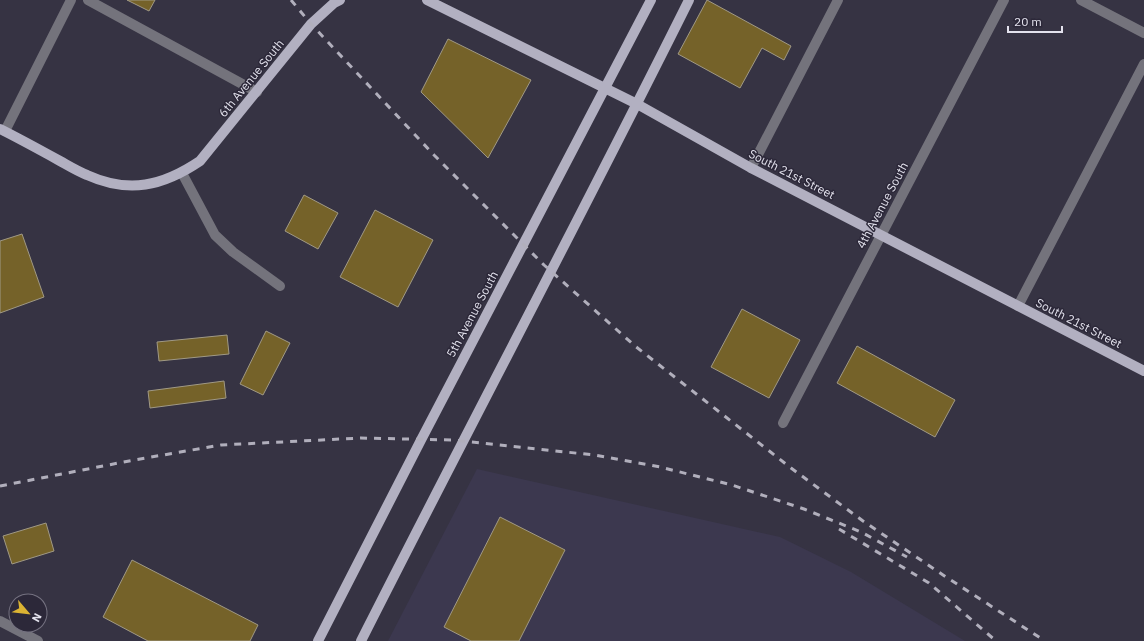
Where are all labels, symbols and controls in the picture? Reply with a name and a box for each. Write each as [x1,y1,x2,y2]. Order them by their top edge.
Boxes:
scale bar [1008,8,1062,34]
text: 20 m [1014,14,1042,29]
street label: 6th Avenue South [215,36,287,120]
street label: South 21st Street [746,146,838,202]
street label: 4th Avenue South [853,159,911,251]
street label: 5th Avenue South [443,268,501,360]
street label: South 21st Street [1033,295,1125,351]
north arrow [8,593,48,633]
text: N [29,611,45,625]

